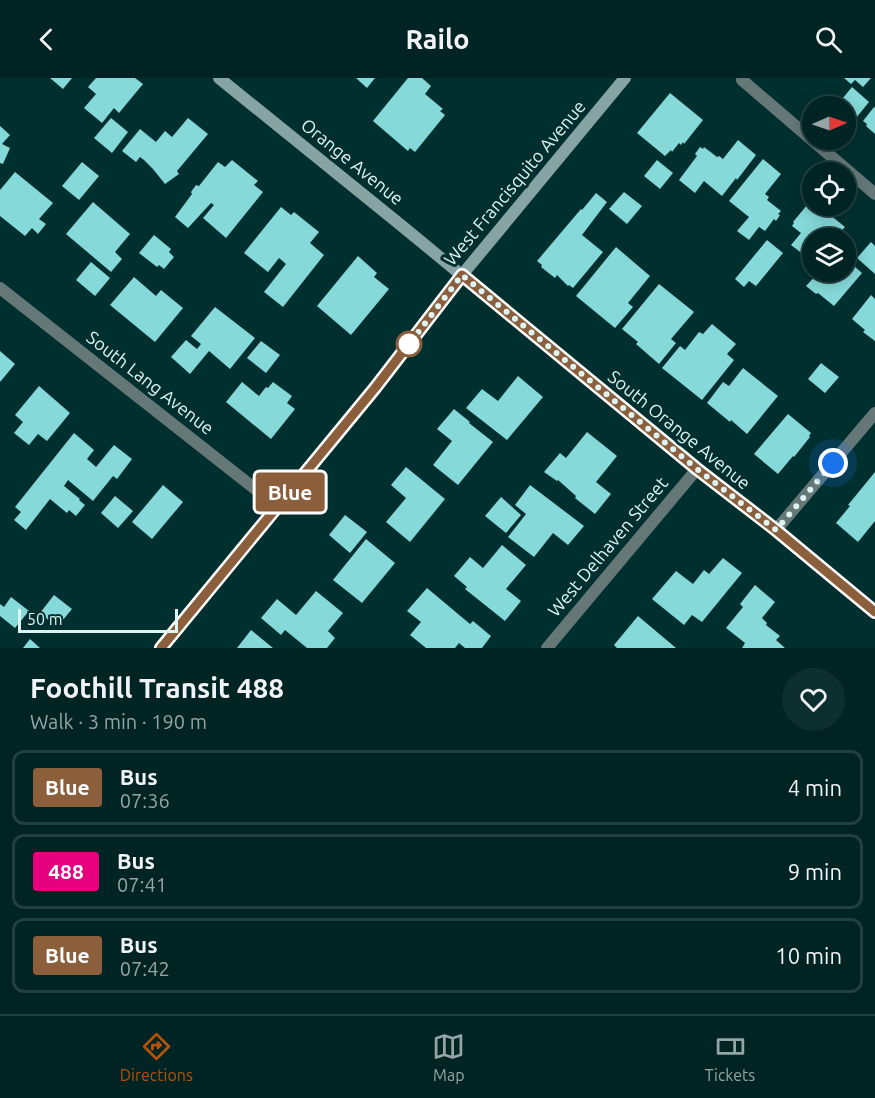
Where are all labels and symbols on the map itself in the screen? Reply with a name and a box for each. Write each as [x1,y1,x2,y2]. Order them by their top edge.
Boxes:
street label: West Francisquito Avenue [439,96,589,269]
north arrow [802,96,856,150]
street label: Orange Avenue [298,114,408,208]
street label: South Lang Avenue [83,326,218,438]
unlabelled marker [396,331,422,357]
street label: South Orange Avenue [605,366,755,493]
your location [818,448,848,478]
line badge: Blue [248,472,332,512]
street label: West Delhaven Street [543,473,671,620]
scale bar [18,606,178,634]

